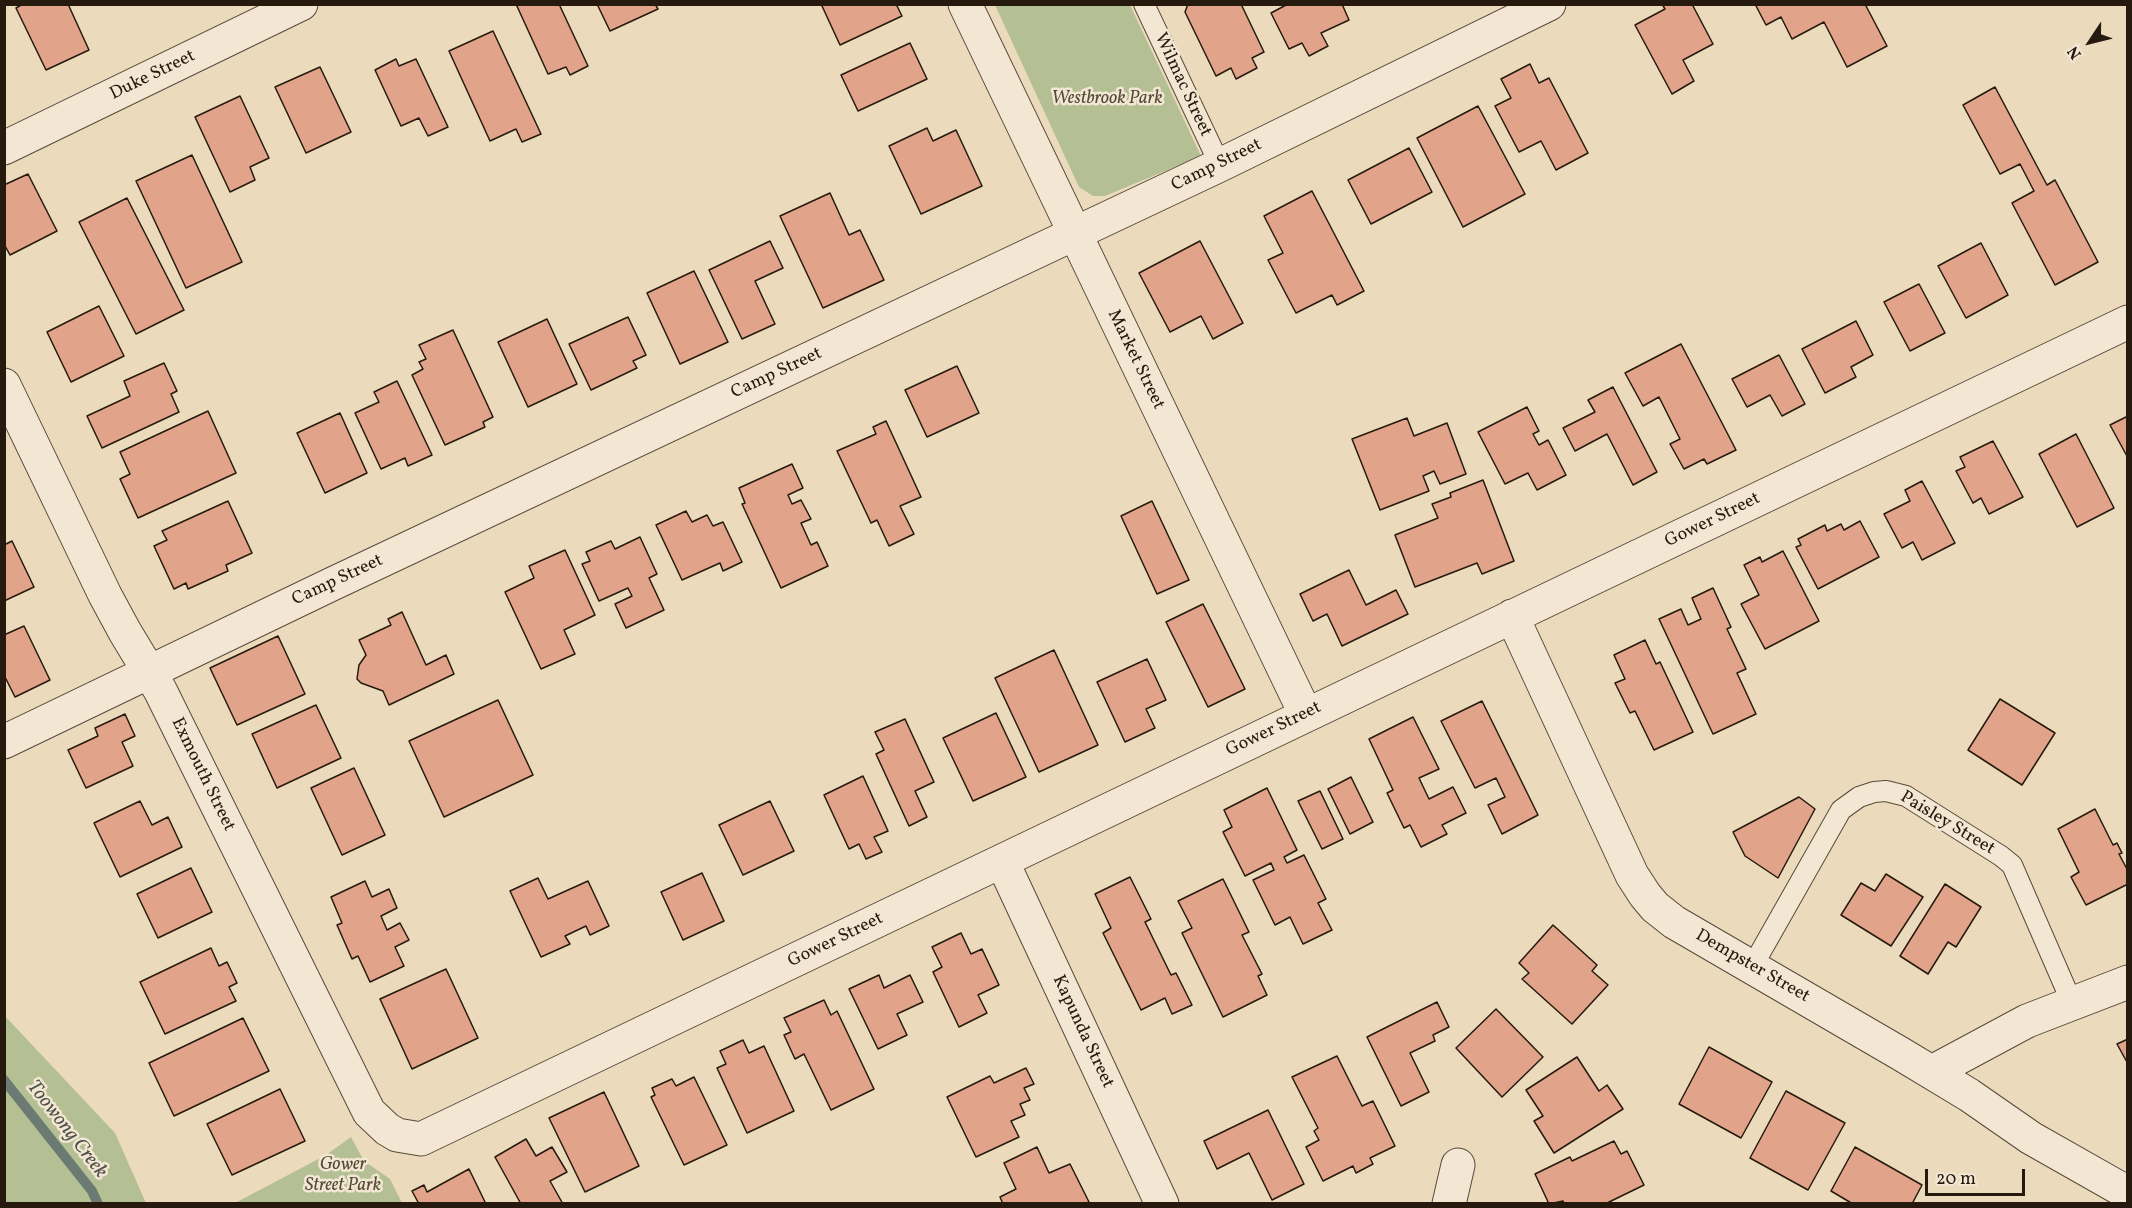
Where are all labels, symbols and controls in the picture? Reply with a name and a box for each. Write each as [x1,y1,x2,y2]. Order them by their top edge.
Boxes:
north arrow [2060,12,2120,72]
street label: Wilmac Street [1149,30,1215,140]
text: N [2063,41,2088,63]
street label: Duke Street [107,46,199,106]
park label: Westbrook Park [1051,89,1163,111]
street label: Camp Street [1168,135,1266,197]
street label: Market Street [1102,307,1168,413]
street label: Camp Street [728,344,826,404]
street label: Gower Street [1662,489,1764,553]
street label: Camp Street [289,551,387,611]
street label: Gower Street [1223,698,1325,762]
street label: Exmouth Street [165,715,239,835]
street label: Paisley Street [1896,787,1998,861]
street label: Gower Street [785,909,887,973]
street label: Dempster Street [1691,925,1813,1009]
street label: Kapunda Street [1046,972,1118,1092]
water label: Toowong Creek [20,1076,112,1184]
park label: Gower Street Park [305,1155,381,1198]
scale bar [1928,1157,2028,1195]
text: 20 m [1936,1167,1976,1192]

